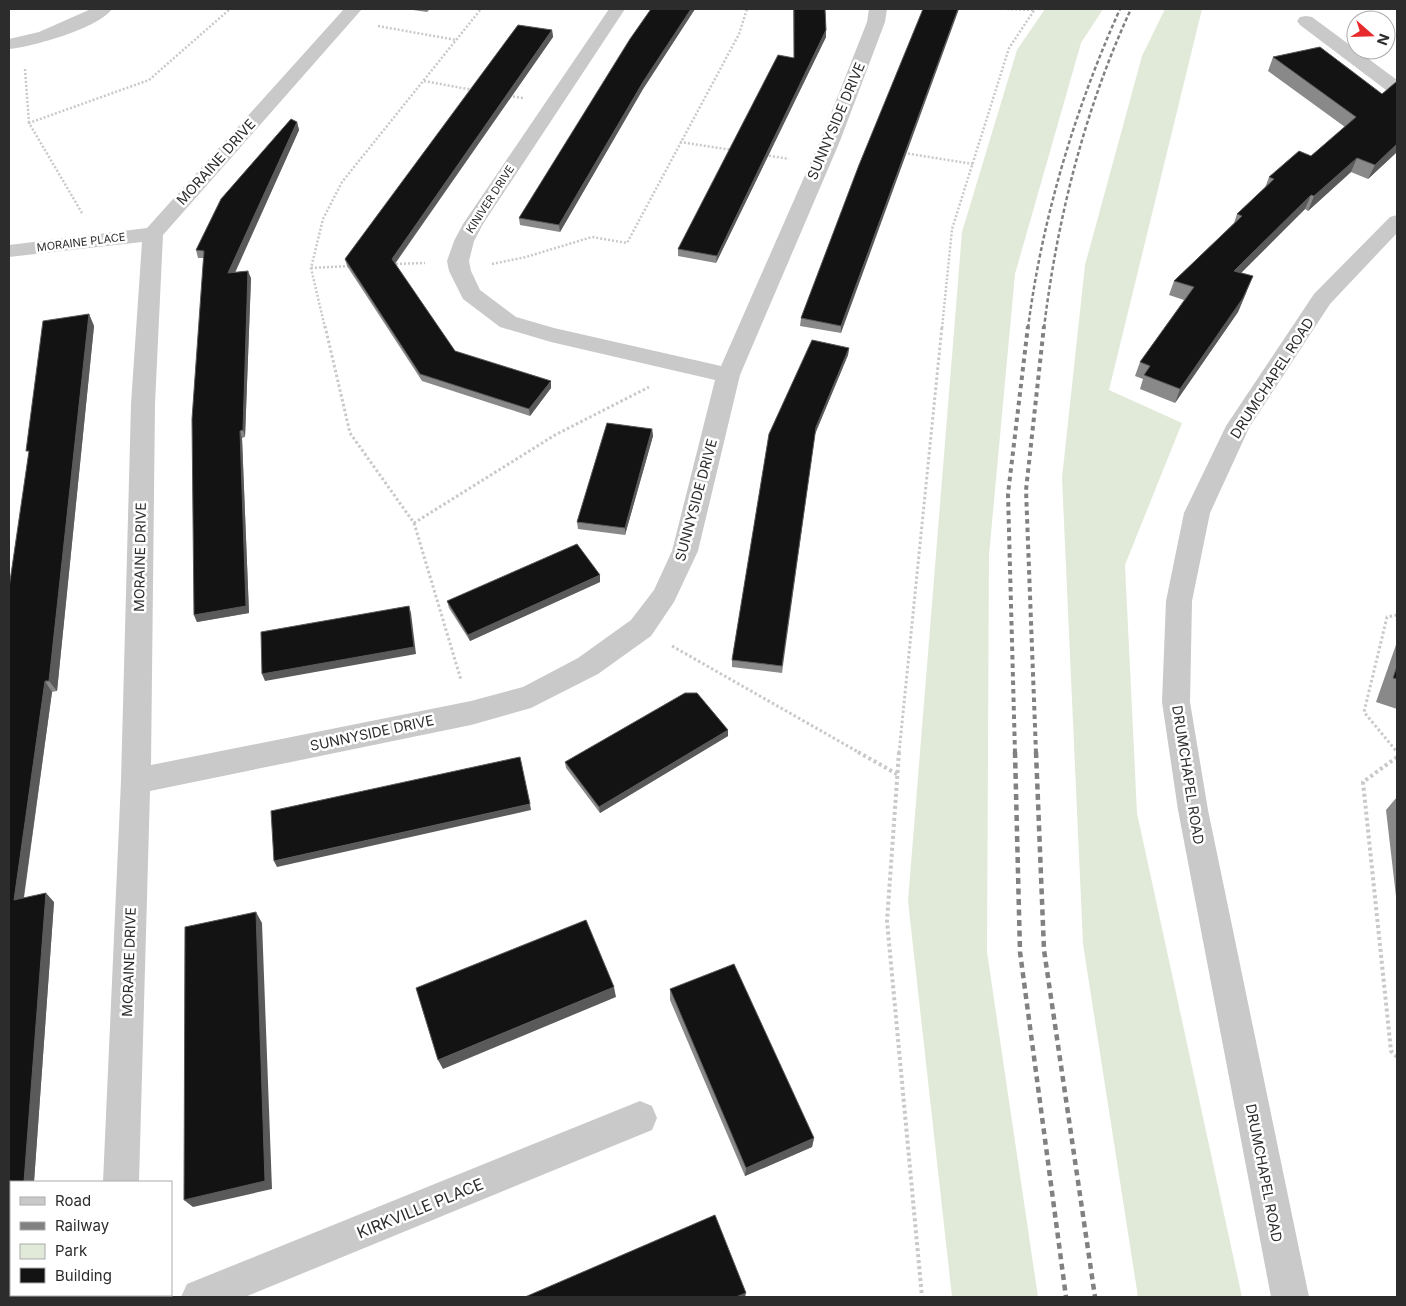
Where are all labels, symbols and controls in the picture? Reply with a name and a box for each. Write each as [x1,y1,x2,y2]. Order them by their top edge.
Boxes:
north arrow [1346,10,1396,60]
text: N [1374,32,1393,48]
street label: SUNNYSIDE DRIVE [803,59,868,182]
street label: MORAINE DRIVE [173,115,259,208]
street label: KINIVER DRIVE [463,162,517,236]
street label: MORAINE PLACE [36,230,126,254]
street label: DRUMCHAPEL ROAD [1226,314,1317,441]
street label: SUNNYSIDE DRIVE [671,437,720,563]
street label: MORAINE DRIVE [130,502,149,612]
street label: DRUMCHAPEL ROAD [1169,704,1208,846]
street label: SUNNYSIDE DRIVE [308,711,435,754]
street label: MORAINE DRIVE [118,907,139,1017]
street label: DRUMCHAPEL ROAD [1243,1102,1286,1244]
street label: KIRKVILLE PLACE [354,1173,486,1243]
legend [10,1181,172,1296]
text: Road [55,1191,91,1210]
text: Railway [55,1216,110,1235]
text: Park [55,1241,88,1260]
text: Building [55,1266,112,1285]

